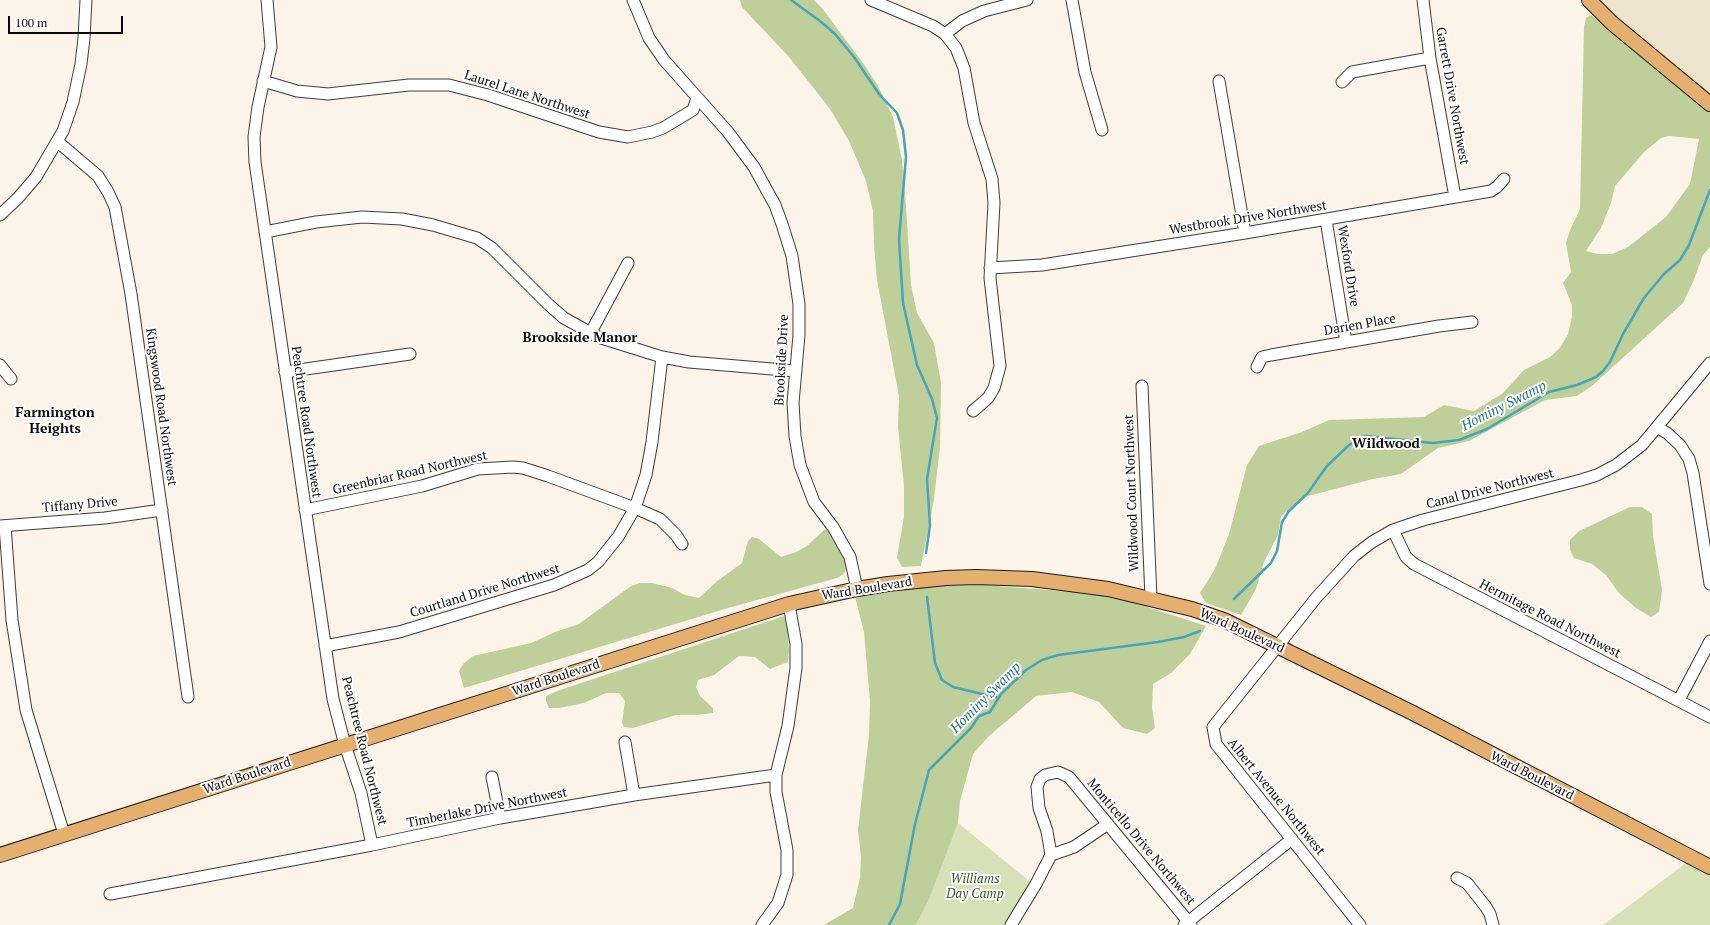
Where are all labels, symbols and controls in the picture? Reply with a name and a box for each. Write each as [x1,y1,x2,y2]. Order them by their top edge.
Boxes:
scale bar [10,8,125,34]
text: 100 m [15,15,47,30]
street label: Garrett Drive Northwest [1432,26,1472,166]
street label: Laurel Lane Northwest [462,67,592,123]
street label: Westbrook Drive Northwest [1168,198,1328,238]
street label: Wexford Drive [1334,224,1362,308]
street label: Darien Place [1323,311,1397,339]
street label: Brookside Drive [772,314,792,406]
street label: Kingswood Road Northwest [142,327,180,487]
district label: Brookside Manor [523,330,637,346]
street label: Peachtree Road Northwest [288,345,324,499]
water label: Hominy Swamp [1459,377,1549,435]
district label: Farmington Heights [15,405,95,438]
street label: Wildwood Court Northwest [1121,414,1143,572]
district label: Wildwood [1352,436,1420,452]
street label: Greenbriar Road Northwest [331,448,489,498]
street label: Canal Drive Northwest [1425,466,1555,512]
street label: Tiffany Drive [42,494,118,516]
street label: Courtland Drive Northwest [408,561,562,621]
street label: Ward Boulevard [821,574,913,604]
street label: Hermitage Road Northwest [1477,576,1623,662]
street label: Ward Boulevard [1197,605,1287,657]
street label: Ward Boulevard [510,656,602,700]
water label: Hominy Swamp [947,659,1025,737]
street label: Peachtree Road Northwest [338,675,390,827]
street label: Albert Avenue Northwest [1224,736,1328,858]
street label: Ward Boulevard [1488,748,1576,804]
street label: Ward Boulevard [201,754,293,798]
street label: Monticello Drive Northwest [1084,776,1198,908]
street label: Timberlake Drive Northwest [405,785,569,831]
park label: Williams Day Camp [946,871,1004,902]

